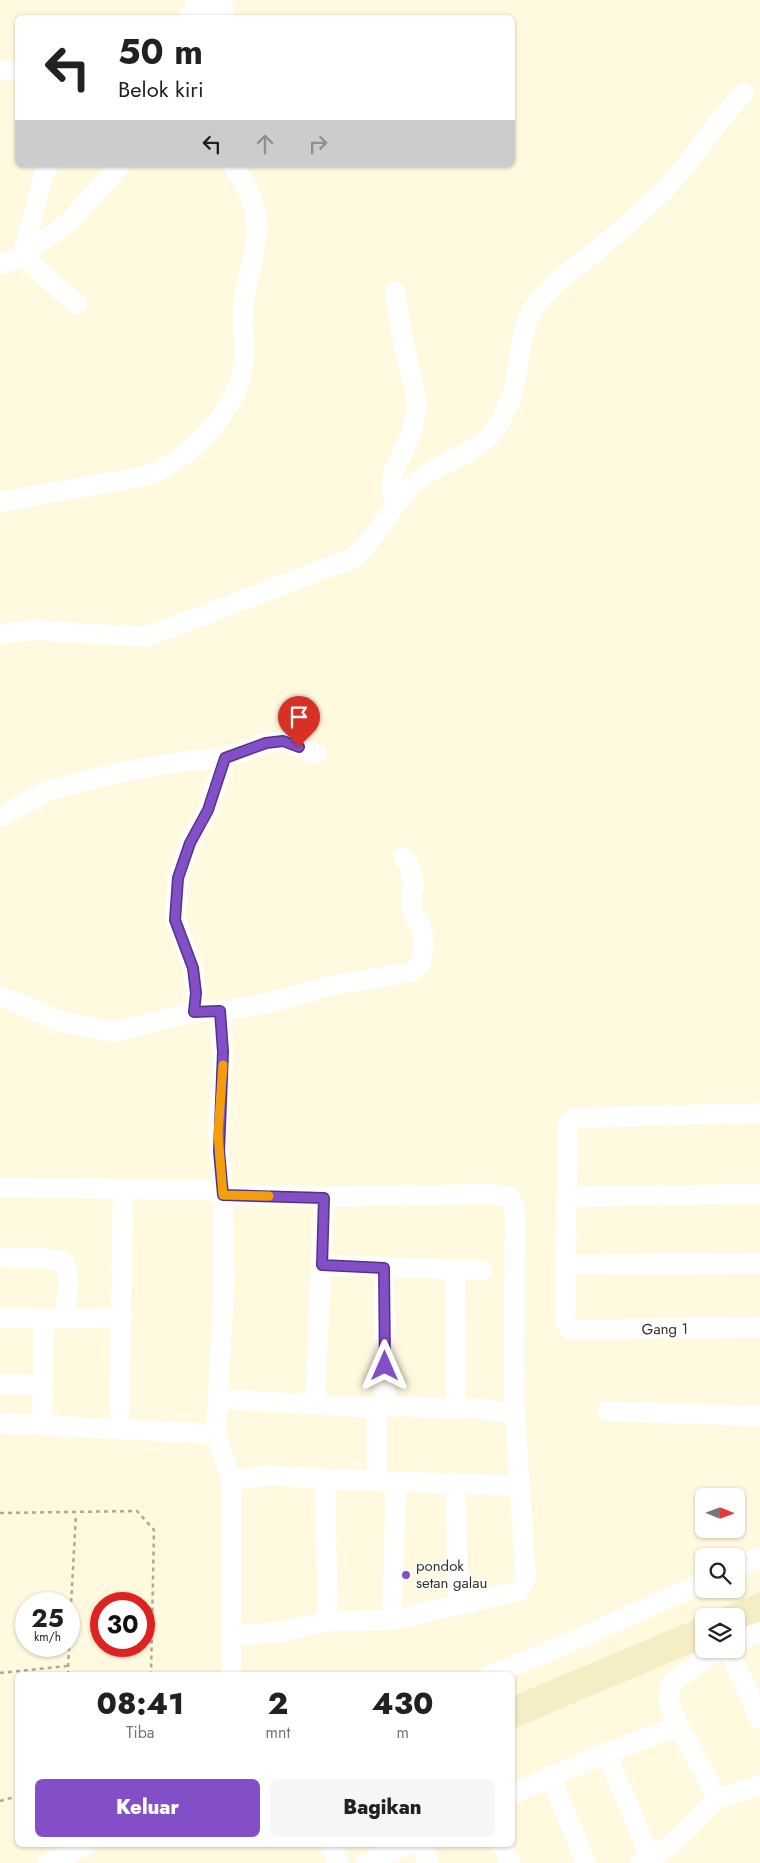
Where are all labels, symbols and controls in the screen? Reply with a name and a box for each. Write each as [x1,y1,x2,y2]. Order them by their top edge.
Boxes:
text: 50 m [118,27,203,77]
icon: left [35,35,100,100]
text: Belok kiri [118,73,204,105]
icon: left [198,130,226,158]
icon: ahead [251,130,279,158]
icon: right [304,130,332,158]
pin [278,696,320,747]
icon: arrive [285,703,313,731]
street label: Gang 1 [642,1318,688,1340]
position arrow [358,1339,410,1391]
north arrow [695,1488,745,1538]
map controls [695,1488,745,1658]
button: search [695,1548,745,1598]
place label: pondok setan galau [416,1555,487,1594]
marker: pondok setan galau [400,1569,412,1581]
speed limit sign: 30 [90,1592,155,1657]
text: 25 [31,1600,64,1636]
button: layers [695,1608,745,1658]
text: km/h [34,1628,61,1646]
text: 08:41 [96,1682,184,1725]
text: 2 [268,1682,288,1725]
text: 430 [372,1682,433,1725]
text: Tiba [126,1721,155,1744]
text: mnt [266,1721,290,1744]
text: m [396,1721,409,1744]
button: Keluar [35,1779,260,1837]
button: Bagikan [270,1779,495,1837]

